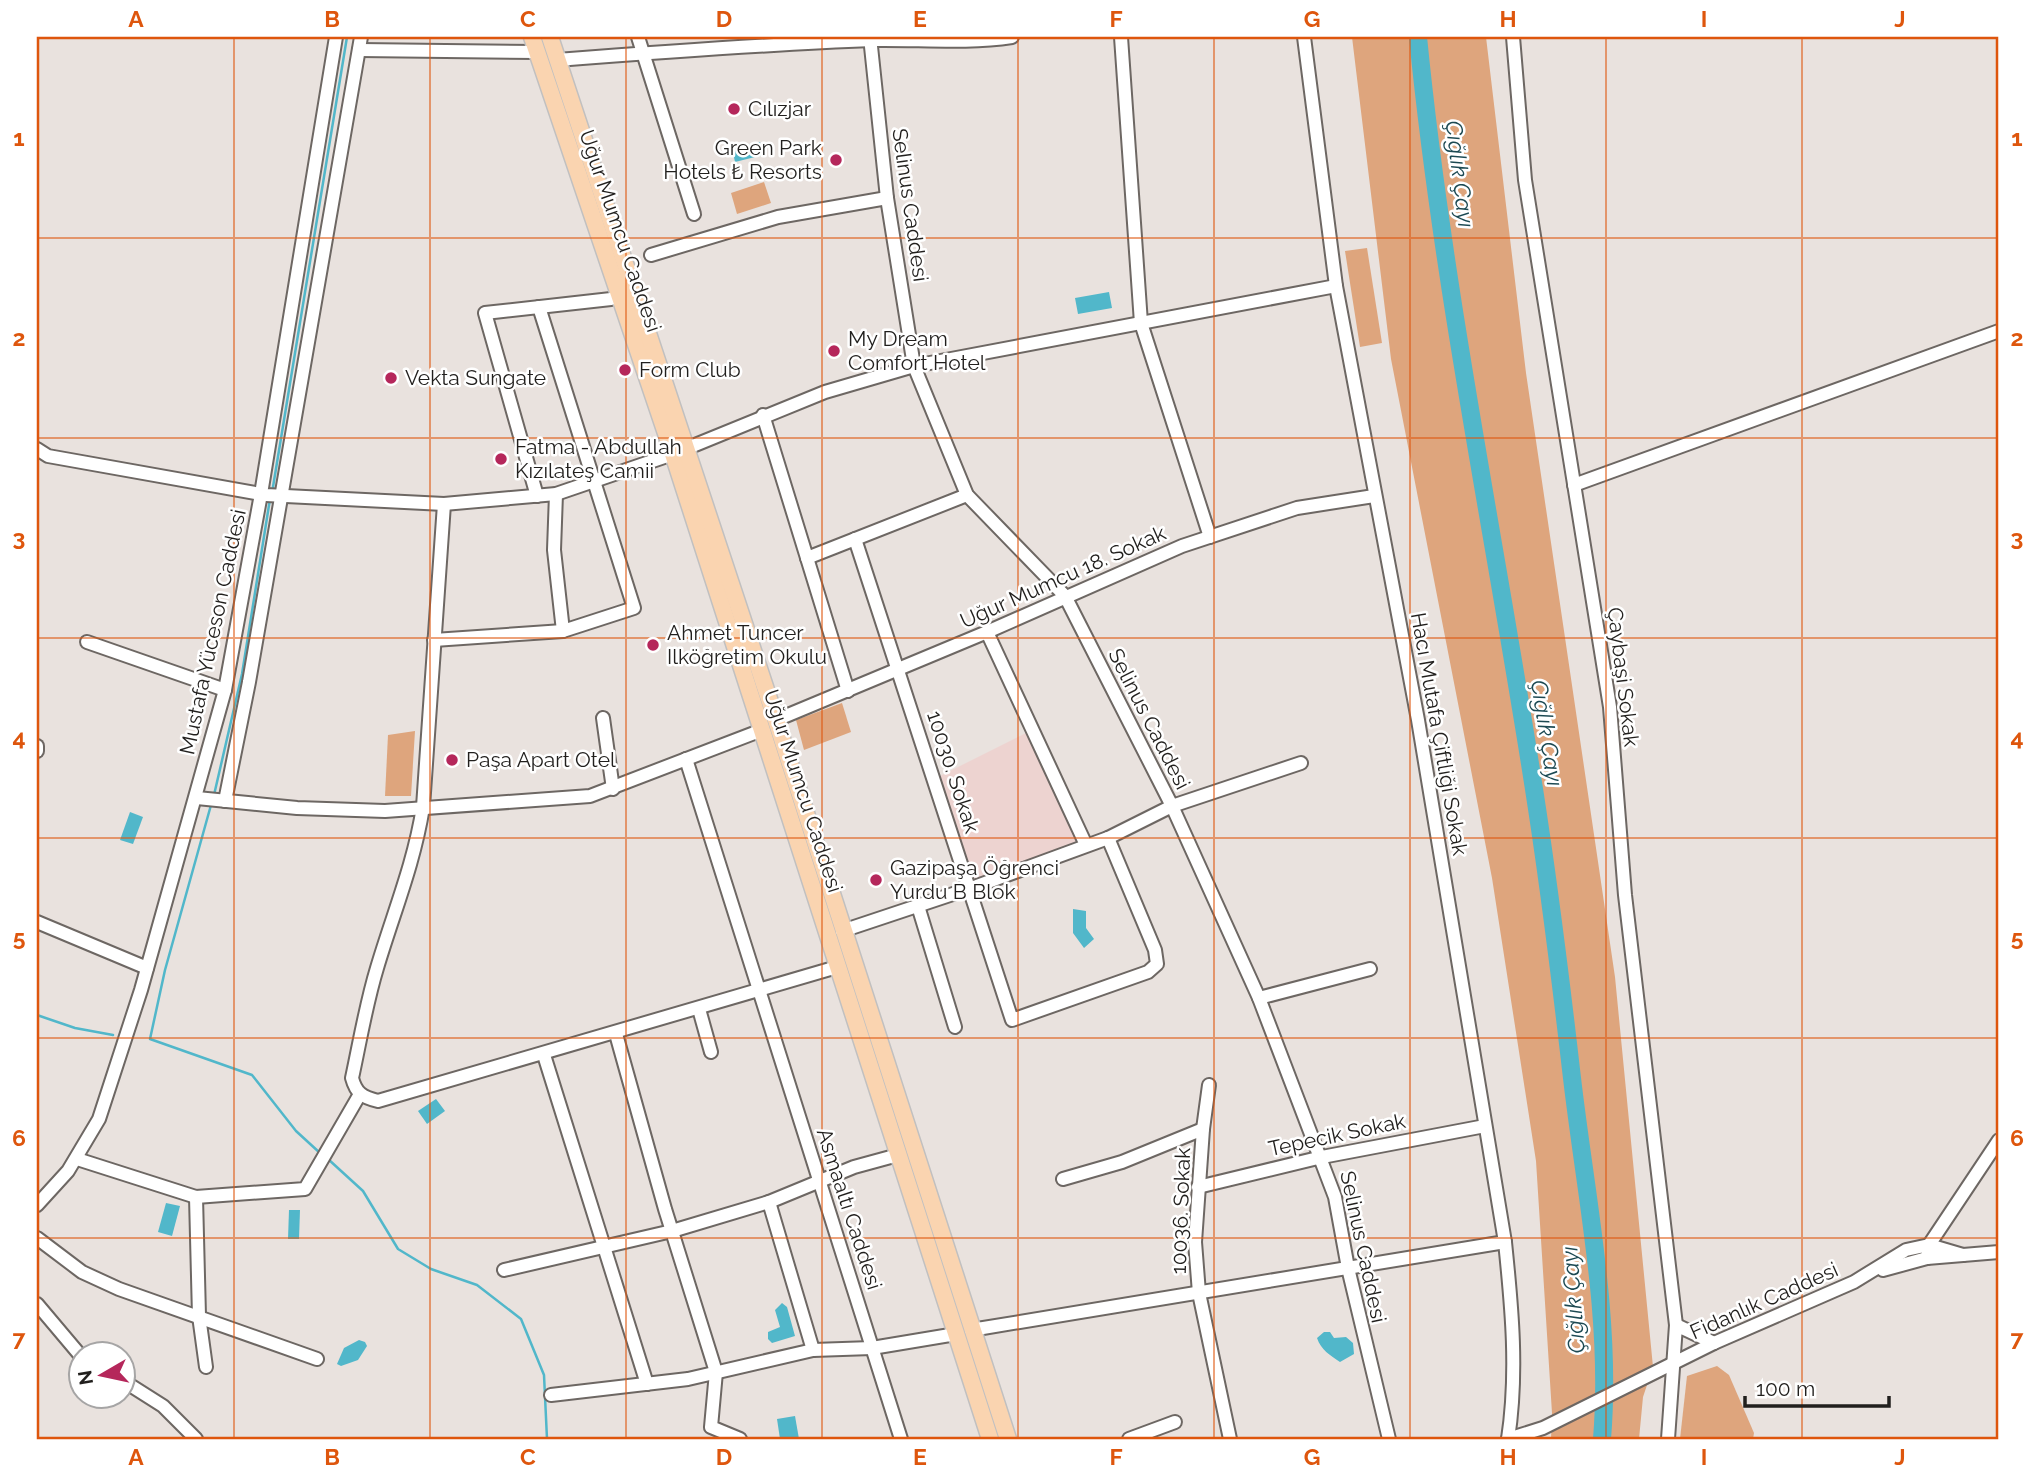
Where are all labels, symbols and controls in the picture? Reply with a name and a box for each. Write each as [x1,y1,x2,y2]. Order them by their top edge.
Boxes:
text: A [128,5,144,32]
text: B [324,5,340,32]
text: C [520,5,536,32]
text: D [716,5,732,32]
text: E [913,5,927,32]
text: F [1109,5,1123,32]
text: G [1304,5,1320,32]
text: H [1499,5,1517,32]
text: I [1701,5,1707,32]
text: J [1894,5,1906,32]
place label: Cılızjar [748,96,812,121]
marker: Cılızjar [726,101,742,117]
water label: Çığlık Çayı [1441,119,1480,229]
text: 1 [13,124,25,151]
text: 1 [2011,124,2023,151]
street label: Uğur Mumcu Caddesi [574,127,667,335]
street label: Selinus Caddesi [887,127,934,283]
place label: Green Park Hotels ₺ Resorts [663,135,822,184]
marker: Green Park Hotels ₺ Resorts [828,152,844,168]
text: 2 [13,324,25,351]
text: 2 [2011,324,2023,351]
place label: My Dream Comfort Hotel [848,326,986,375]
marker: My Dream Comfort Hotel [826,343,842,359]
place label: Form Club [639,357,741,382]
marker: Form Club [617,362,633,378]
place label: Vekta Sungate [405,365,546,390]
marker: Vekta Sungate [383,370,399,386]
place label: Fatma - Abdullah Kızılateş Camii [515,434,682,483]
marker: Fatma - Abdullah Kızılateş Camii [493,451,509,467]
street label: Mustafa Yüceson Caddesi [174,507,251,757]
street label: Uğur Mumcu 18. Sokak [956,520,1170,633]
text: 3 [13,524,25,551]
text: 3 [2011,524,2023,551]
street label: Çaybaşi Sokak [1603,606,1644,748]
street label: Hacı Mutafa Çiftliği Sokak [1406,610,1473,857]
place label: Ahmet Tuncer Ilköğretim Okulu [667,620,827,669]
marker: Ahmet Tuncer Ilköğretim Okulu [645,637,661,653]
street label: Selinus Caddesi [1103,644,1196,793]
water label: Çığlık Çayı [1526,678,1569,788]
street label: Uğur Mumcu Caddesi [759,686,848,895]
street label: 10030. Sokak [922,708,985,836]
text: 4 [12,724,26,751]
text: 4 [2010,724,2024,751]
place label: Paşa Apart Otel [466,747,616,772]
marker: Paşa Apart Otel [444,752,460,768]
place label: Gazipaşa Öğrenci Yurdu B Blok [890,855,1059,904]
marker: Gazipaşa Öğrenci Yurdu B Blok [868,872,884,888]
text: 5 [13,924,26,951]
text: 5 [2011,924,2024,951]
street label: Tepecik Sokak [1266,1108,1408,1161]
text: 6 [12,1124,26,1151]
text: 6 [2010,1124,2024,1151]
street label: Asmaaltı Caddesi [812,1125,887,1293]
street label: 10036. Sokak [1166,1147,1195,1275]
street label: Selinus Caddesi [1335,1169,1392,1325]
water label: Çığlık Çayı [1555,1245,1590,1355]
street label: Fidanlık Caddesi [1686,1257,1842,1344]
text: 7 [13,1324,26,1351]
text: 7 [2011,1324,2024,1351]
north arrow [66,1340,136,1410]
scale bar [1745,1364,1889,1408]
text: N [73,1369,97,1387]
text: 100 m [1756,1376,1815,1401]
text: A [128,1443,144,1470]
text: B [324,1443,340,1470]
text: C [520,1443,536,1470]
text: D [716,1443,732,1470]
text: E [913,1443,927,1470]
text: F [1109,1443,1123,1470]
text: G [1304,1443,1320,1470]
text: H [1499,1443,1517,1470]
text: I [1701,1443,1707,1470]
text: J [1894,1443,1906,1470]

